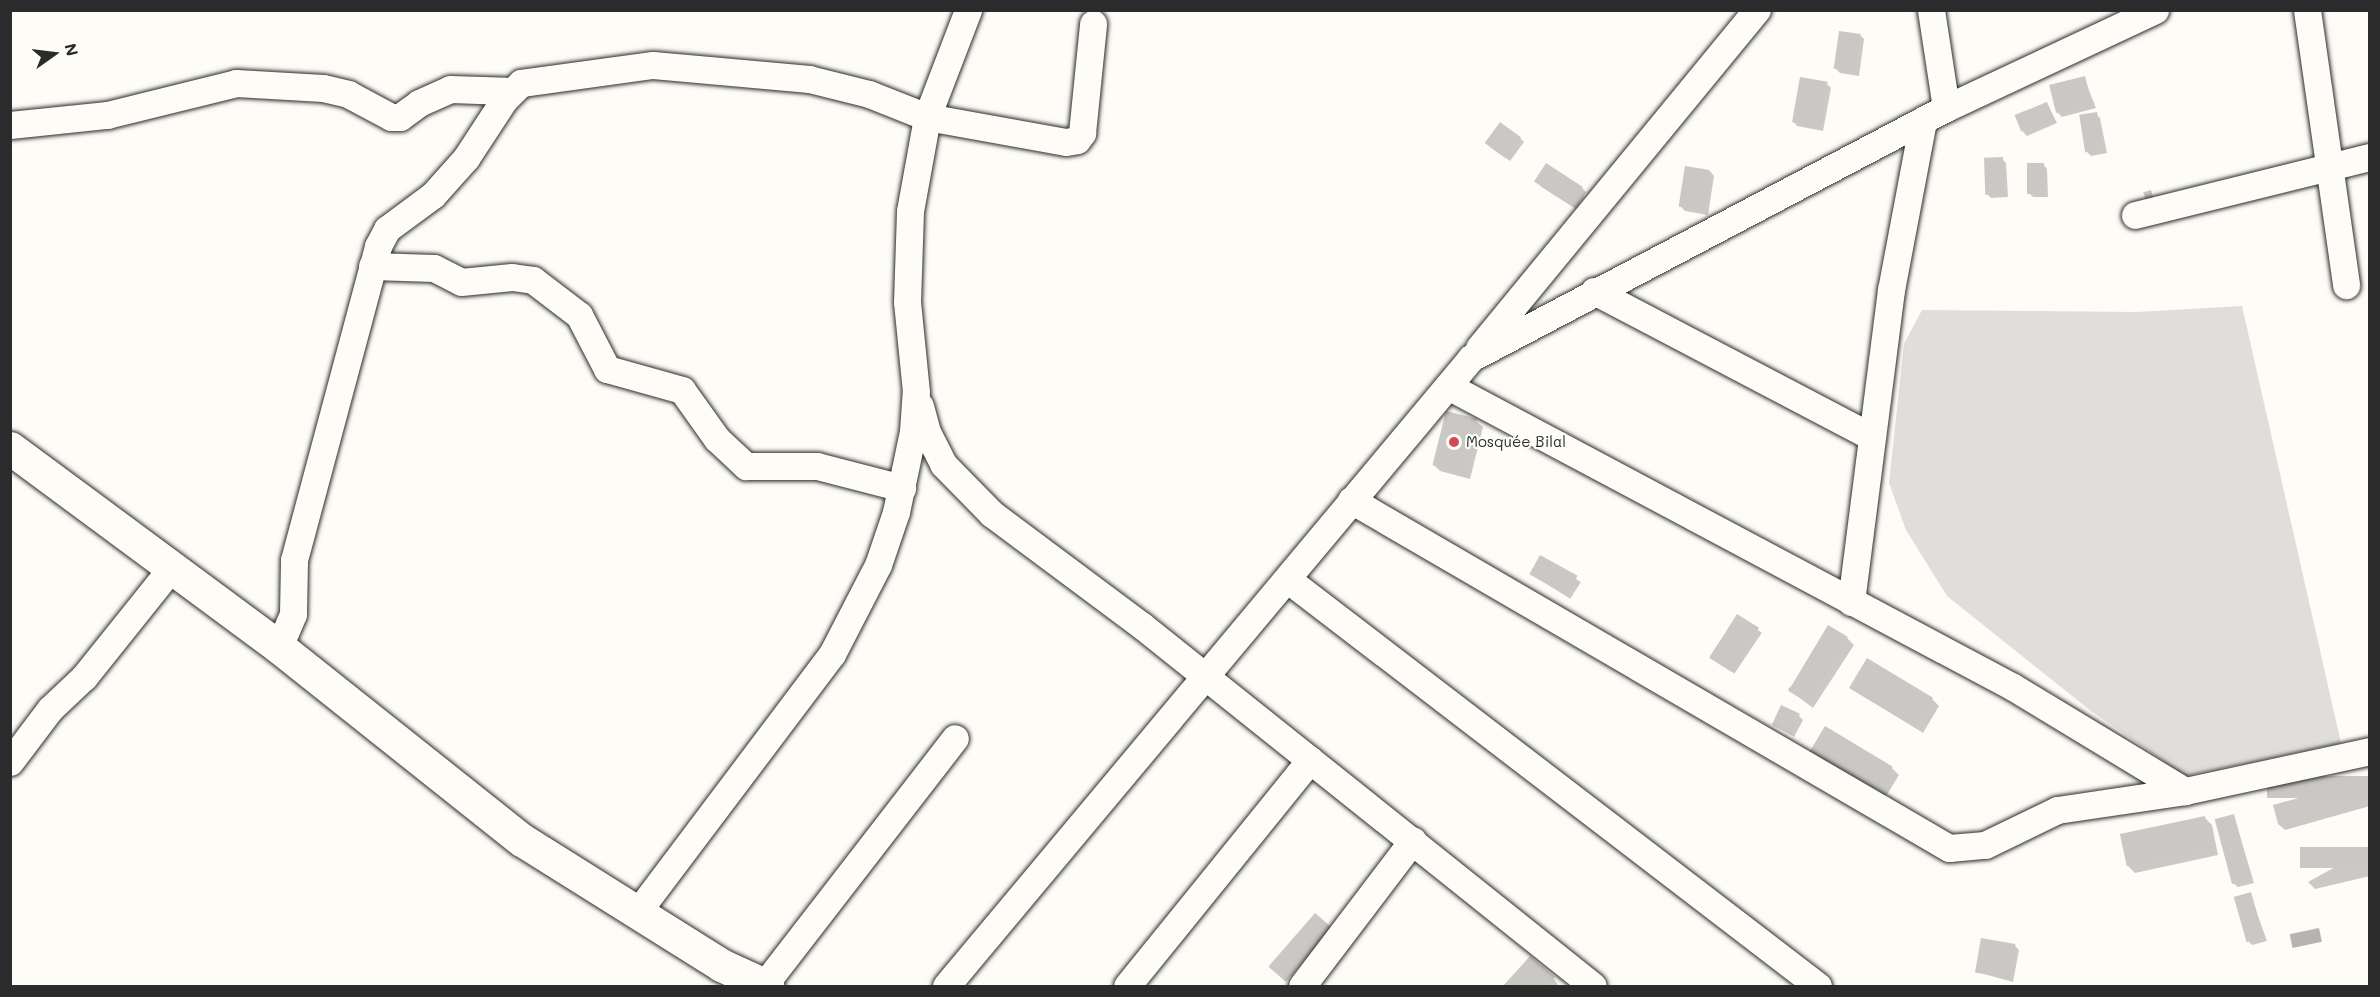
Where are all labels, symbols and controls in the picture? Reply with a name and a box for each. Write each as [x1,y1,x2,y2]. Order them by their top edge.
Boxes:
north arrow [24,24,84,84]
text: N [60,41,84,58]
place label: Mosquée Bilal [1466,433,1566,451]
marker: Mosquée Bilal [1447,435,1461,449]

